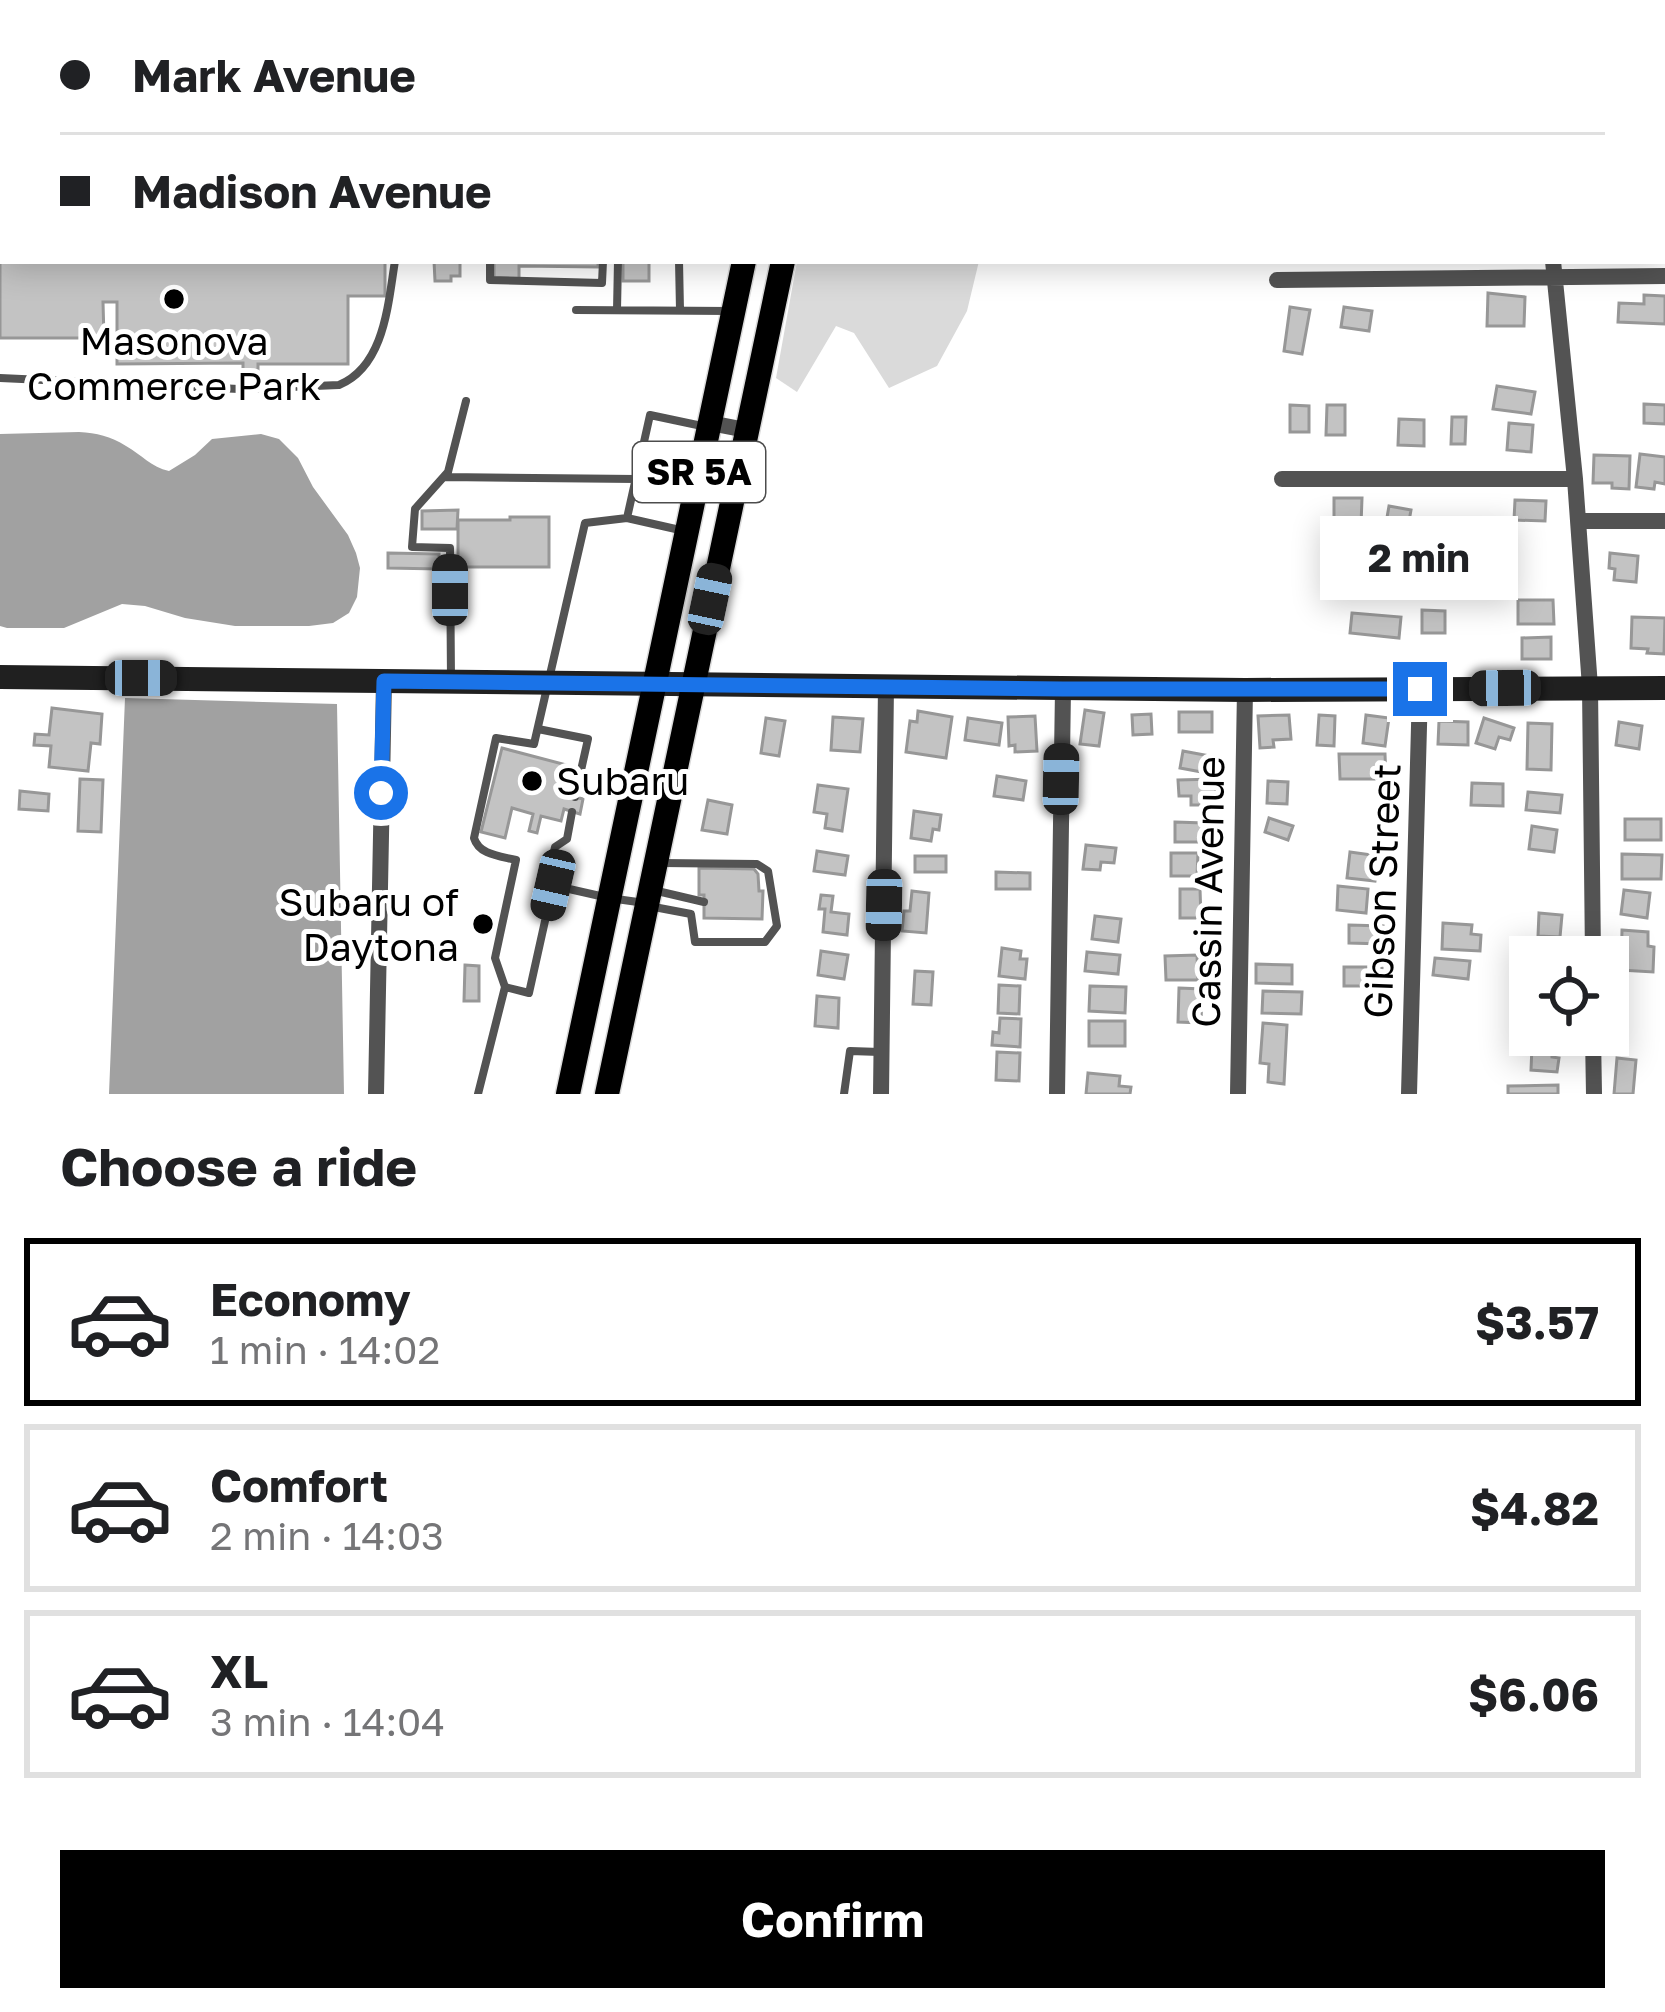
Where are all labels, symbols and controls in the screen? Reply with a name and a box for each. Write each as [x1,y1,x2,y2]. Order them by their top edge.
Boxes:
text: Mark Avenue [132,48,416,102]
text: Madison Avenue [132,164,492,218]
marker: Masonova Commerce Park [161,286,187,312]
place label: Masonova Commerce Park [27,317,321,409]
road number: SR 5A [633,442,765,502]
callout: 2 min [1321,515,1519,599]
text: 2 min [1368,534,1470,581]
car [432,554,468,626]
car [685,560,735,638]
car [105,660,177,696]
route end [1393,662,1447,716]
car [1469,669,1541,707]
car [1042,743,1080,815]
street label: Cassin Avenue [1182,756,1233,1028]
place label: Subaru [556,757,689,804]
street label: Gibson Street [1354,763,1409,1019]
route start [354,766,408,820]
marker: Subaru [519,768,545,794]
car [527,846,579,924]
car [865,869,903,941]
place label: Subaru of Daytona [279,878,459,970]
marker: Subaru of Daytona [470,911,496,937]
map controls [1509,936,1629,1056]
button: locate [1509,936,1629,1056]
text: Choose a ride [60,1133,417,1198]
icon: car [66,1268,174,1376]
text: Economy [210,1272,411,1326]
text: $3.57 [1475,1295,1599,1349]
text: 1 min · 14:02 [210,1326,440,1373]
icon: car [66,1454,174,1562]
text: Comfort [210,1458,388,1512]
text: $4.82 [1470,1481,1599,1535]
text: 2 min · 14:03 [210,1512,444,1559]
icon: car [66,1640,174,1748]
text: XL [210,1644,268,1698]
text: $6.06 [1468,1667,1599,1721]
text: 3 min · 14:04 [210,1698,445,1745]
button: Confirm [60,1850,1605,1988]

